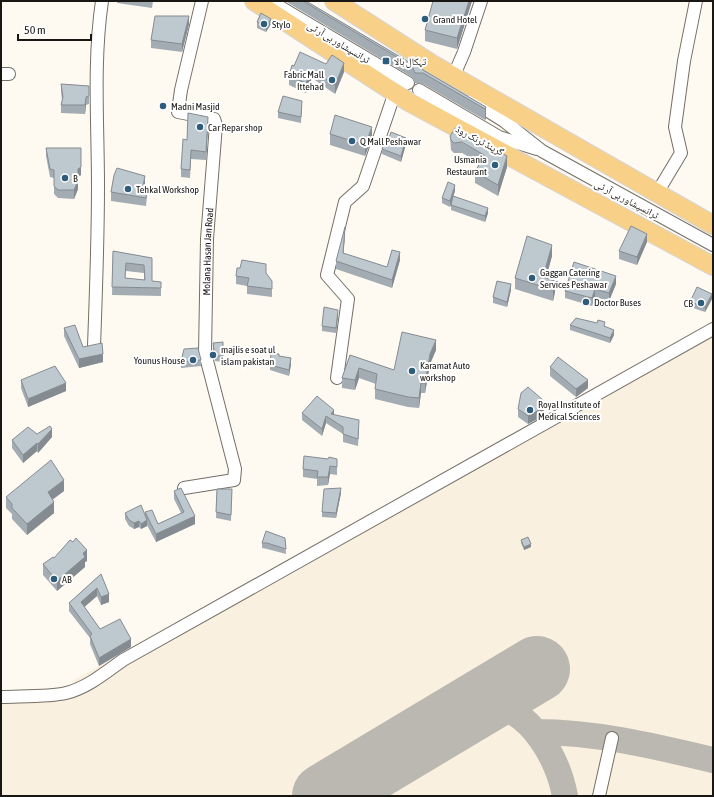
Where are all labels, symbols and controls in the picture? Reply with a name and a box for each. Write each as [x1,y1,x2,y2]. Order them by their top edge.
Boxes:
marker: Grand Hotel [420,14,430,24]
place label: Grand Hotel [433,14,477,25]
scale bar [18,16,91,42]
marker: Stylo [259,19,269,29]
place label: Stylo [272,19,291,30]
street label: ٹرانسپشاور بی آر ٹی [305,19,372,67]
text: 50 m [24,23,46,37]
marker: تہکال بالا [381,56,391,66]
place label: تہکال بالا [394,56,426,68]
place label: Fabric Mall Ittehad [284,69,324,92]
marker: Fabric Mall Ittehad [327,75,337,85]
marker: Madni Masjid [158,101,168,111]
place label: Madni Masjid [171,101,220,112]
marker: Car Repar shop [195,122,205,132]
place label: Car Repar shop [208,122,263,133]
street label: گرینڈ ٹرنک روڈ [454,123,506,158]
marker: Q Mall Peshawar [347,136,357,146]
place label: Q Mall Peshawar [360,136,422,147]
place label: Usmania Restaurant [446,154,487,177]
marker: Usmania Restaurant [490,160,500,170]
marker: B [60,173,70,183]
place label: B [73,173,78,184]
street label: ٹرانسپشاور بی آر ٹی [592,178,661,222]
marker: Tehkal Workshop [123,184,133,194]
place label: Tehkal Workshop [136,184,199,195]
street label: Molana Hasan Jan Road [201,207,215,295]
place label: Gaggan Catering Services Peshawar [540,267,608,290]
marker: Gaggan Catering Services Peshawar [527,273,537,283]
marker: Doctor Buses [581,297,591,307]
place label: Doctor Buses [594,297,641,308]
place label: CB [684,298,693,309]
marker: CB [696,298,706,308]
place label: majlis e soat ul islam pakistan [221,344,276,367]
marker: majlis e soat ul islam pakistan [208,350,218,360]
place label: Younus House [134,355,185,366]
marker: Younus House [188,355,198,365]
place label: Karamat Auto workshop [420,360,470,383]
marker: Karamat Auto workshop [407,366,417,376]
place label: Royal Institute of Medical Sciences [538,399,600,422]
marker: Royal Institute of Medical Sciences [525,405,535,415]
marker: AB [49,574,59,584]
place label: AB [62,574,72,585]

